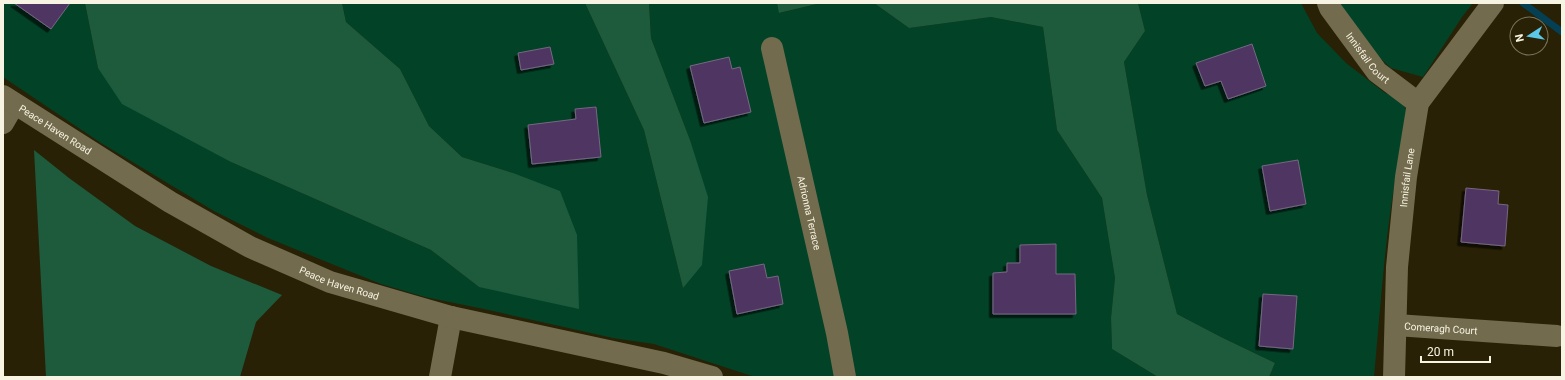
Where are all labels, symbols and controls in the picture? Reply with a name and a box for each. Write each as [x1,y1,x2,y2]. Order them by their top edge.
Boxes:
north arrow [1509,16,1549,56]
street label: Innisfail Court [1344,30,1392,85]
text: N [1512,33,1527,43]
street label: Peace Haven Road [17,102,94,156]
street label: Innisfail Lane [1398,147,1416,208]
street label: Adrionna Terrace [796,175,823,251]
street label: Peace Haven Road [298,264,380,301]
street label: Comeragh Court [1404,320,1478,336]
scale bar [1421,338,1490,364]
text: 20 m [1427,345,1454,359]

